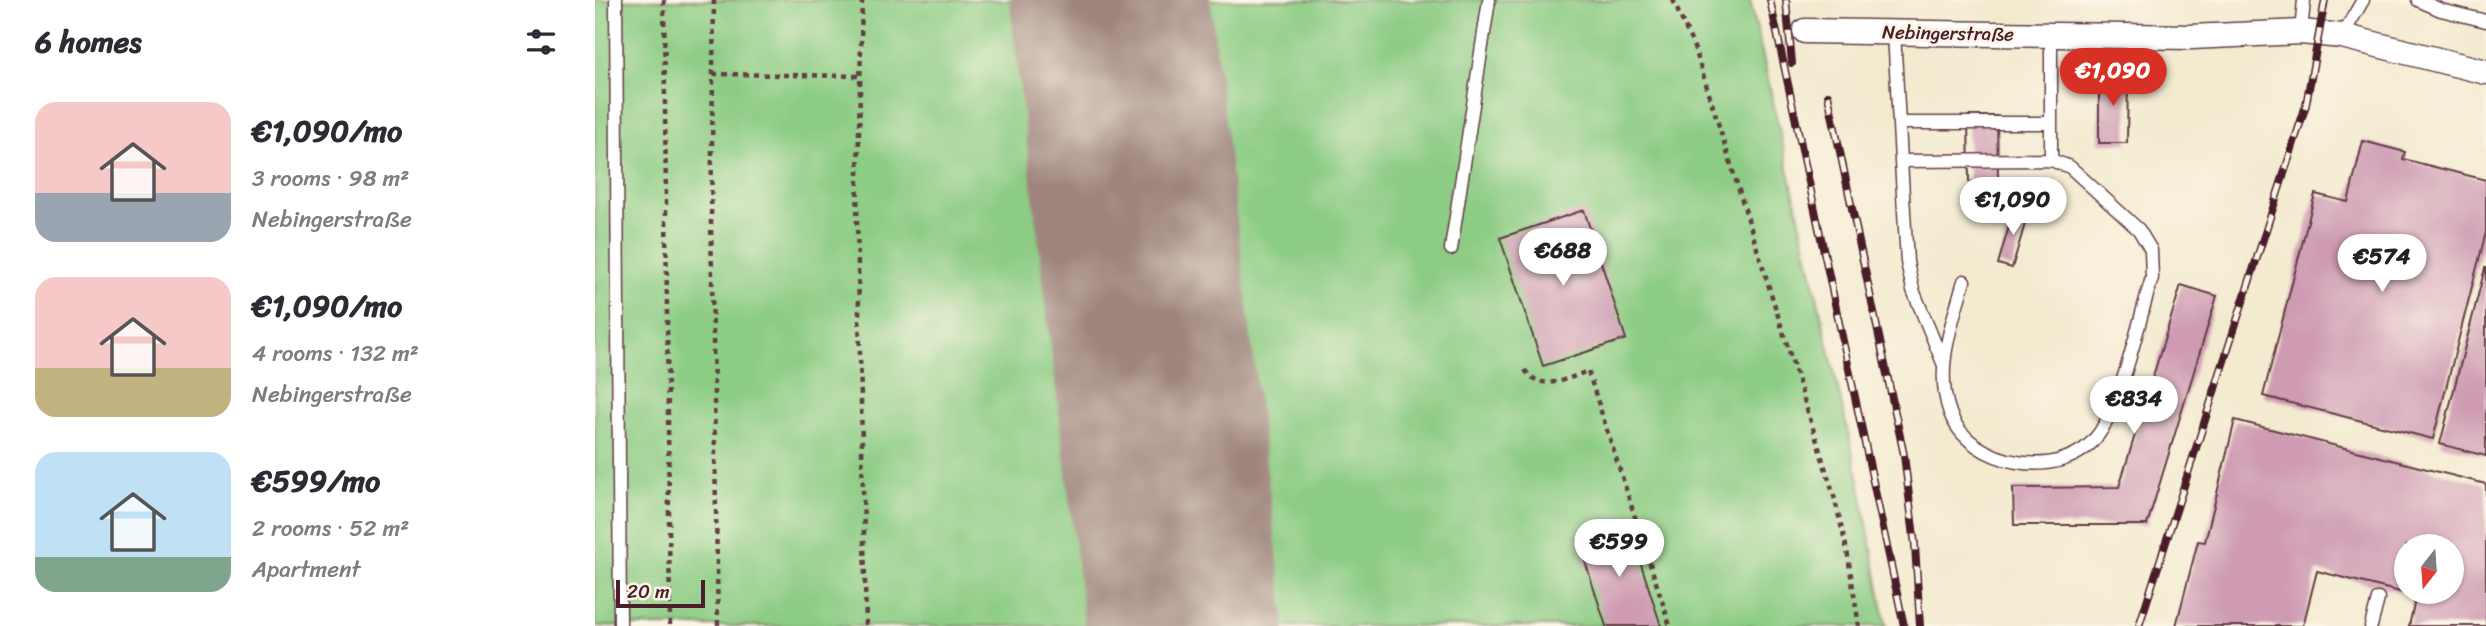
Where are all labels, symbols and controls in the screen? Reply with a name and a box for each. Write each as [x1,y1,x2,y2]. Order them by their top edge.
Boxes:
text: 6 homes [35,15,142,69]
street label: Nebingerstraße [1882,15,2015,51]
icon: filters [522,23,560,61]
pin: €1,090 [2056,48,2170,108]
text: €1,090 [2076,50,2150,91]
text: €1,090/mo [252,104,402,158]
icon: home [91,130,175,214]
text: 3 rooms · 98 m² [252,158,409,199]
pin: €1,090 [1956,177,2070,237]
text: €1,090 [1976,179,2050,220]
text: Nebingerstraße [252,199,412,240]
pin: €688 [1522,229,1604,288]
text: €688 [1535,230,1591,271]
pin: €574 [2341,234,2423,294]
text: €574 [2354,236,2410,277]
text: €1,090/mo [252,279,402,333]
icon: home [91,305,175,389]
text: 4 rooms · 132 m² [252,333,419,374]
text: Nebingerstraße [252,374,412,415]
pin: €834 [2093,376,2175,436]
text: €834 [2106,378,2162,419]
text: €599/mo [252,454,380,508]
icon: home [91,480,175,564]
text: 2 rooms · 52 m² [252,508,409,549]
pin: €599 [1578,520,1660,579]
text: €599 [1590,521,1648,562]
north arrow [2394,534,2464,604]
map controls [2394,534,2464,604]
text: Apartment [252,549,361,590]
text: 20 m [627,575,670,608]
scale bar [616,577,705,609]

